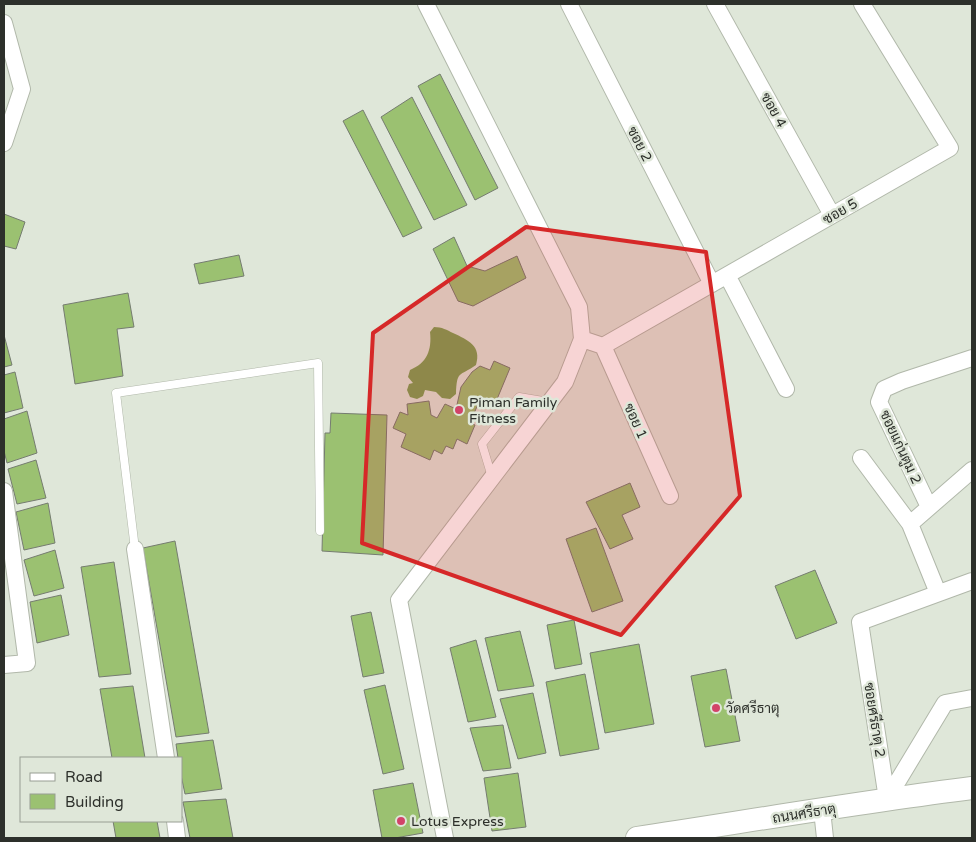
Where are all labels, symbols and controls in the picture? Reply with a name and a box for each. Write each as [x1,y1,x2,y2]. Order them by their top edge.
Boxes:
street label: ซอย 4 [757,90,790,131]
street label: ซอย 2 [624,124,656,165]
street label: ซอย 5 [820,195,861,228]
place label: Piman Family Fitness [469,394,558,427]
street label: ซอย 1 [620,401,651,442]
marker: Piman Family Fitness [453,404,465,416]
street label: ซอยแก่นตูม 2 [875,408,925,487]
street label: ซอยศรีธาตุ 2 [859,681,890,759]
place label: วัดศรีธาตุ [726,699,780,718]
marker: วัดศรีธาตุ [710,702,722,714]
legend [20,757,182,822]
text: Road [65,768,103,786]
text: Building [65,793,124,811]
street label: ถนนศรีธาตุ [771,799,837,828]
place label: Lotus Express [411,813,504,830]
marker: Lotus Express [395,815,407,827]

